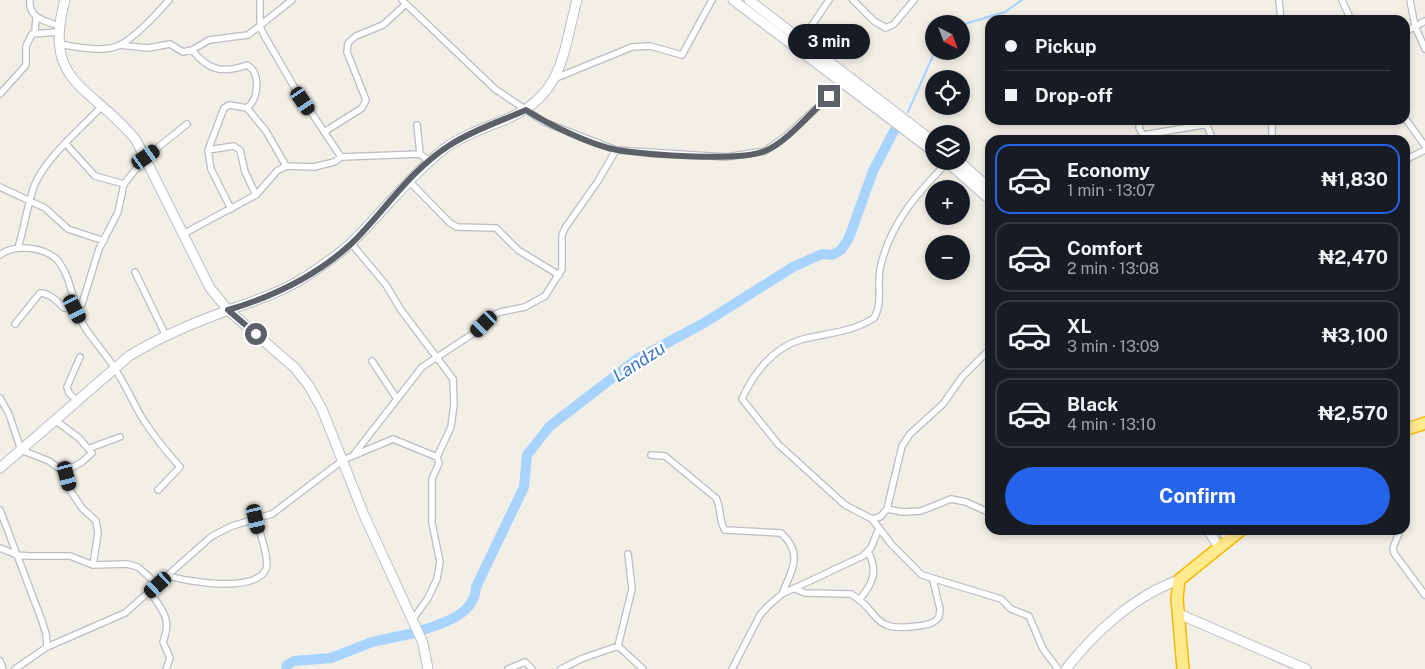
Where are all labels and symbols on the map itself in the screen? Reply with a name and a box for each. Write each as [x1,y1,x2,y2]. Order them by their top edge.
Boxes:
north arrow [925,15,970,60]
callout: 3 min [788,23,870,58]
car [288,84,317,118]
route end [818,85,840,107]
car [129,142,162,172]
car [61,292,88,326]
car [468,308,499,340]
route start [245,323,267,345]
water label: Landzu [609,337,669,386]
car [55,460,78,492]
car [245,503,266,535]
car [141,569,174,601]

